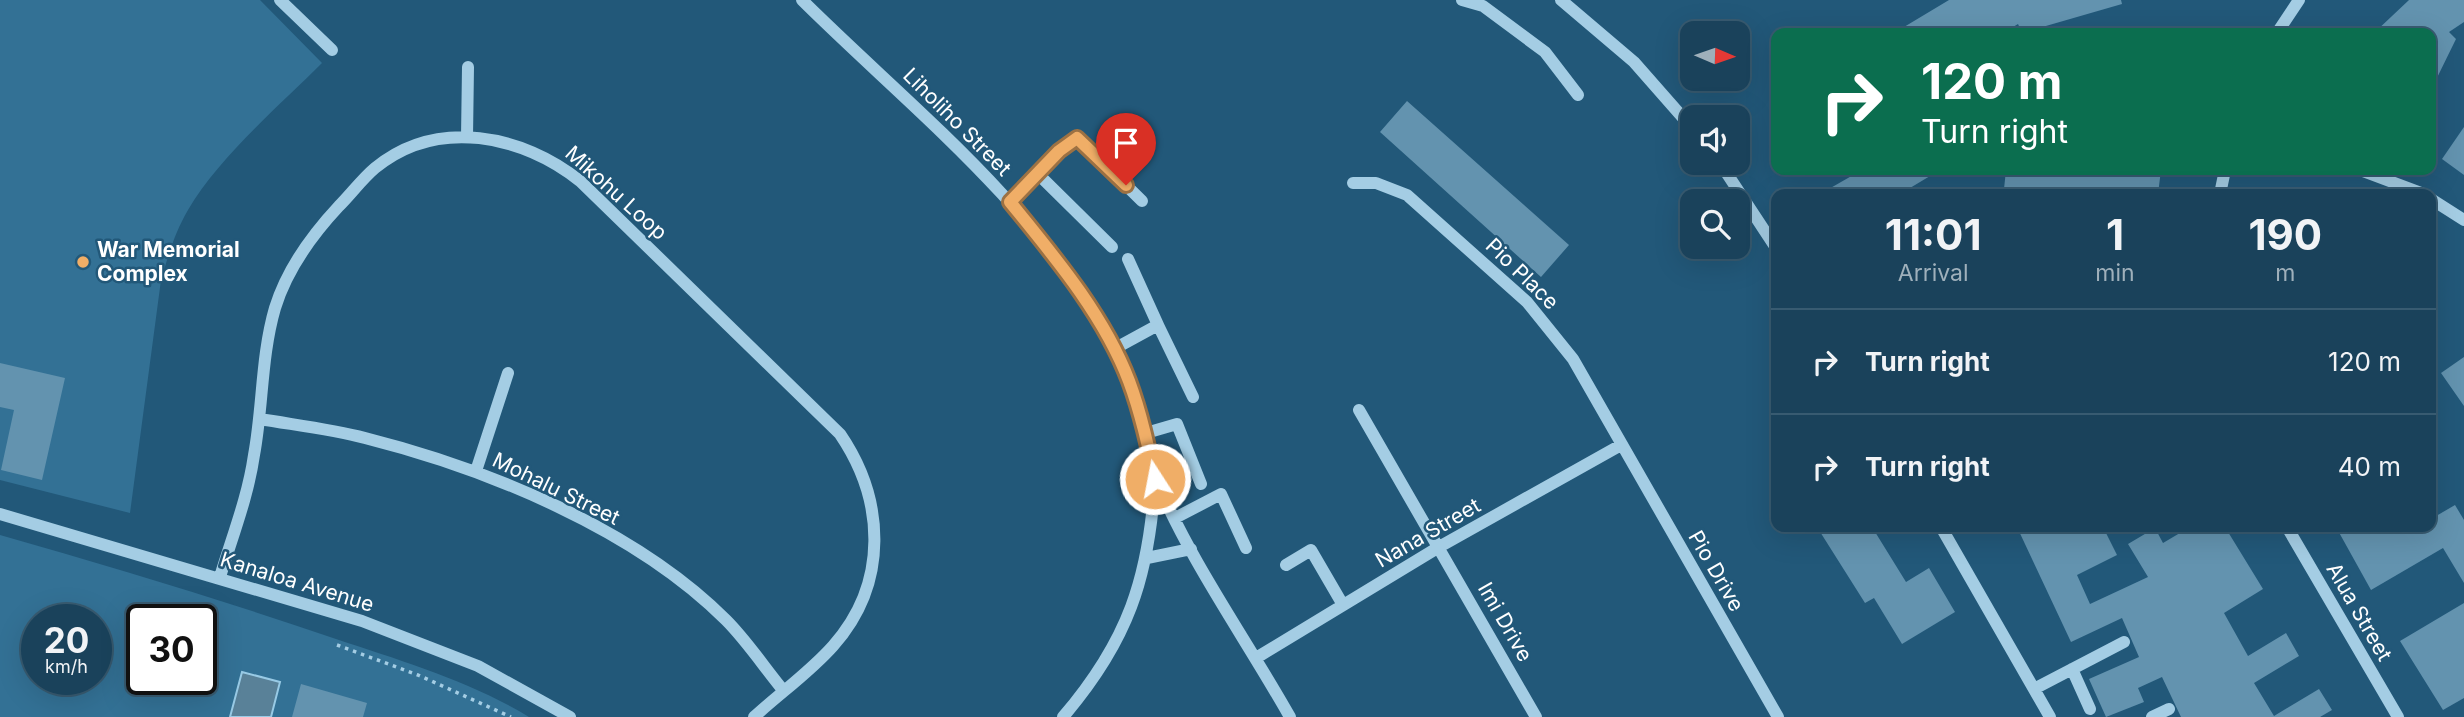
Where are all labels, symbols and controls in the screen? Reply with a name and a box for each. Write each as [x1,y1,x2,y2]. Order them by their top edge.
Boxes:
north arrow [1680,21,1750,91]
map controls [1680,21,1750,259]
text: 120 m [1921,52,2062,111]
icon: right [1806,56,1897,147]
street label: Liholiho Street [898,62,1017,181]
button: sound [1680,105,1750,175]
text: Turn right [1921,112,2068,151]
pin [1096,113,1156,185]
icon: arrive [1107,124,1145,162]
street label: Mikohu Loop [560,140,672,245]
button: search [1680,189,1750,259]
text: 11:01 [1885,209,1982,260]
text: 1 [2106,209,2124,260]
text: 190 [2248,209,2322,260]
street label: Pio Place [1481,233,1564,314]
place label: War Memorial Complex [97,237,240,286]
marker: War Memorial Complex [75,254,91,270]
text: Arrival [1898,259,1969,287]
text: min [2095,259,2135,287]
text: m [2275,259,2295,287]
icon: right [1806,343,1844,381]
text: Turn right [1865,346,1990,377]
text: 120 m [2328,346,2401,377]
position arrow [1118,442,1192,516]
street label: Mohalu Street [489,447,624,530]
icon: right [1806,448,1844,486]
text: Turn right [1865,451,1990,482]
text: 40 m [2338,451,2401,482]
street label: Nana Street [1371,492,1485,573]
street label: Pio Drive [1683,526,1750,616]
street label: Kanaloa Avenue [217,546,377,617]
street label: Alua Street [2321,558,2398,665]
street label: Imi Drive [1473,578,1538,666]
speed limit sign: 30 [126,604,217,695]
text: 20 [44,619,89,661]
text: km/h [45,656,88,677]

